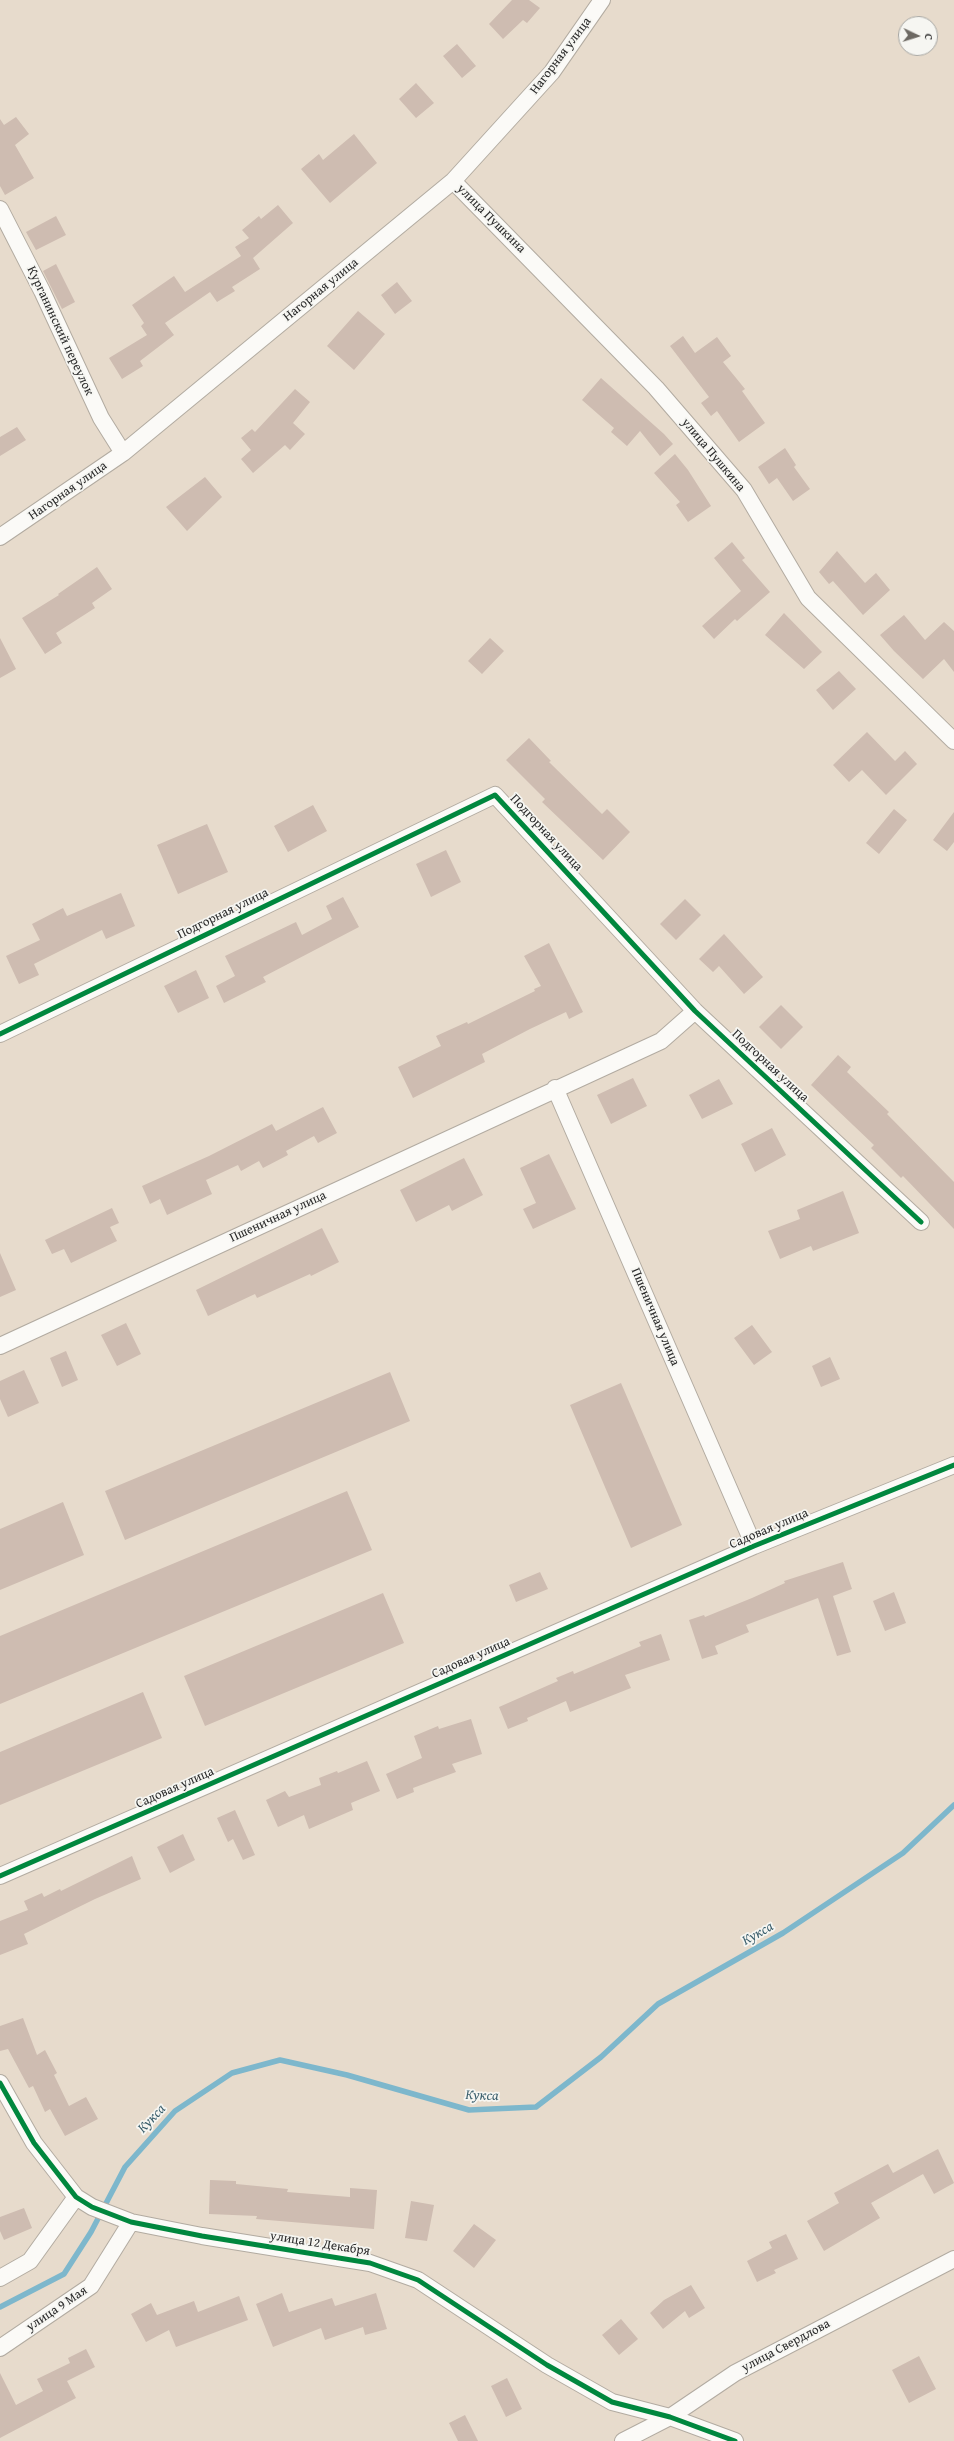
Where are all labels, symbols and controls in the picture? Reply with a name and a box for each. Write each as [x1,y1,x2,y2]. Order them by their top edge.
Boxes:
street label: Нагорная улица [527,14,595,98]
north arrow [898,16,938,56]
text: С [921,33,937,40]
street label: улица Пушкина [453,181,529,257]
street label: Нагорная улица [280,255,362,325]
street label: Курганинский переулок [23,264,97,398]
street label: улица Пушкина [678,415,748,495]
street label: Нагорная улица [26,458,110,524]
street label: Подгорная улица [506,791,586,875]
street label: Подгорная улица [175,885,271,943]
street label: Подгорная улица [728,1026,812,1106]
street label: Пшеничная улица [227,1188,329,1246]
street label: Пшеничная улица [627,1266,683,1368]
street label: Садовая улица [727,1505,811,1553]
street label: Садовая улица [429,1634,513,1682]
street label: Садовая улица [133,1764,217,1812]
water label: Кукса [739,1918,777,1950]
water label: Кукса [465,2087,499,2105]
water label: Кукса [135,2101,169,2137]
street label: улица 12 Декабря [269,2228,371,2260]
street label: улица 9 Мая [24,2283,90,2335]
street label: улица Свердлова [739,2316,833,2376]

